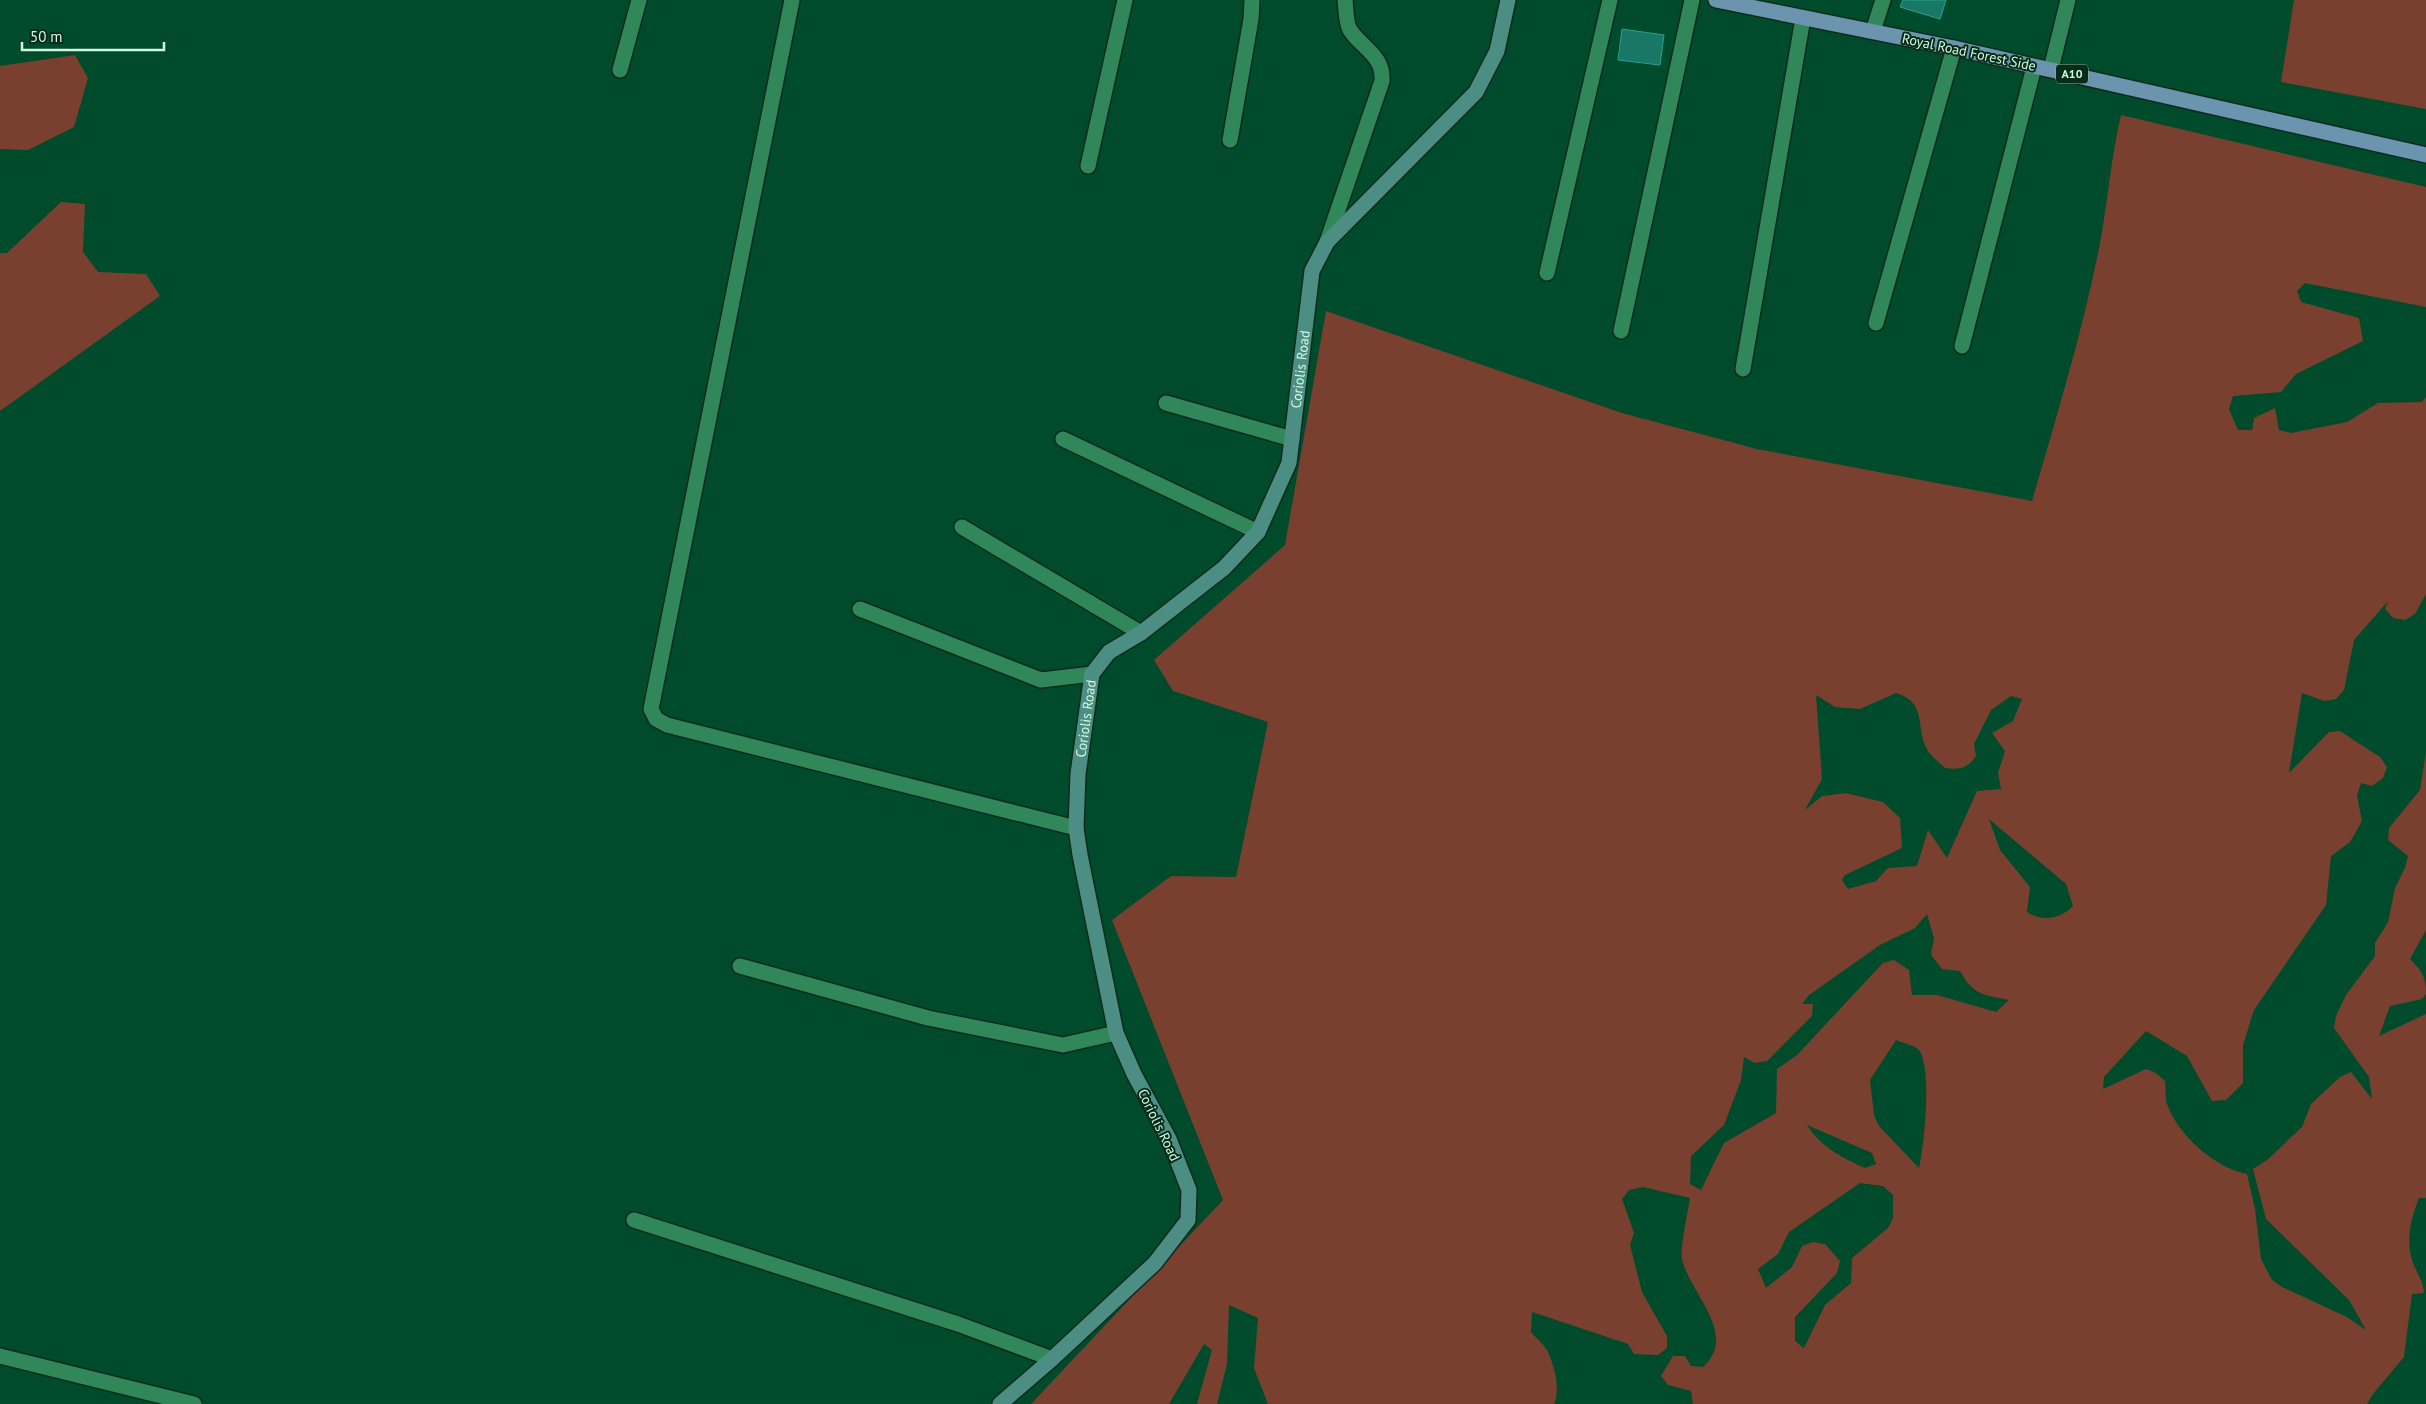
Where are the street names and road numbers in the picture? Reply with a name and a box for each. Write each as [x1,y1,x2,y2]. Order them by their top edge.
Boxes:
street label: Royal Road Forest Side [1900,29,2038,75]
road number: A10 [2056,64,2088,84]
street label: Coriolis Road [1287,329,1314,409]
street label: Coriolis Road [1071,679,1100,759]
street label: Coriolis Road [1134,1086,1184,1164]

